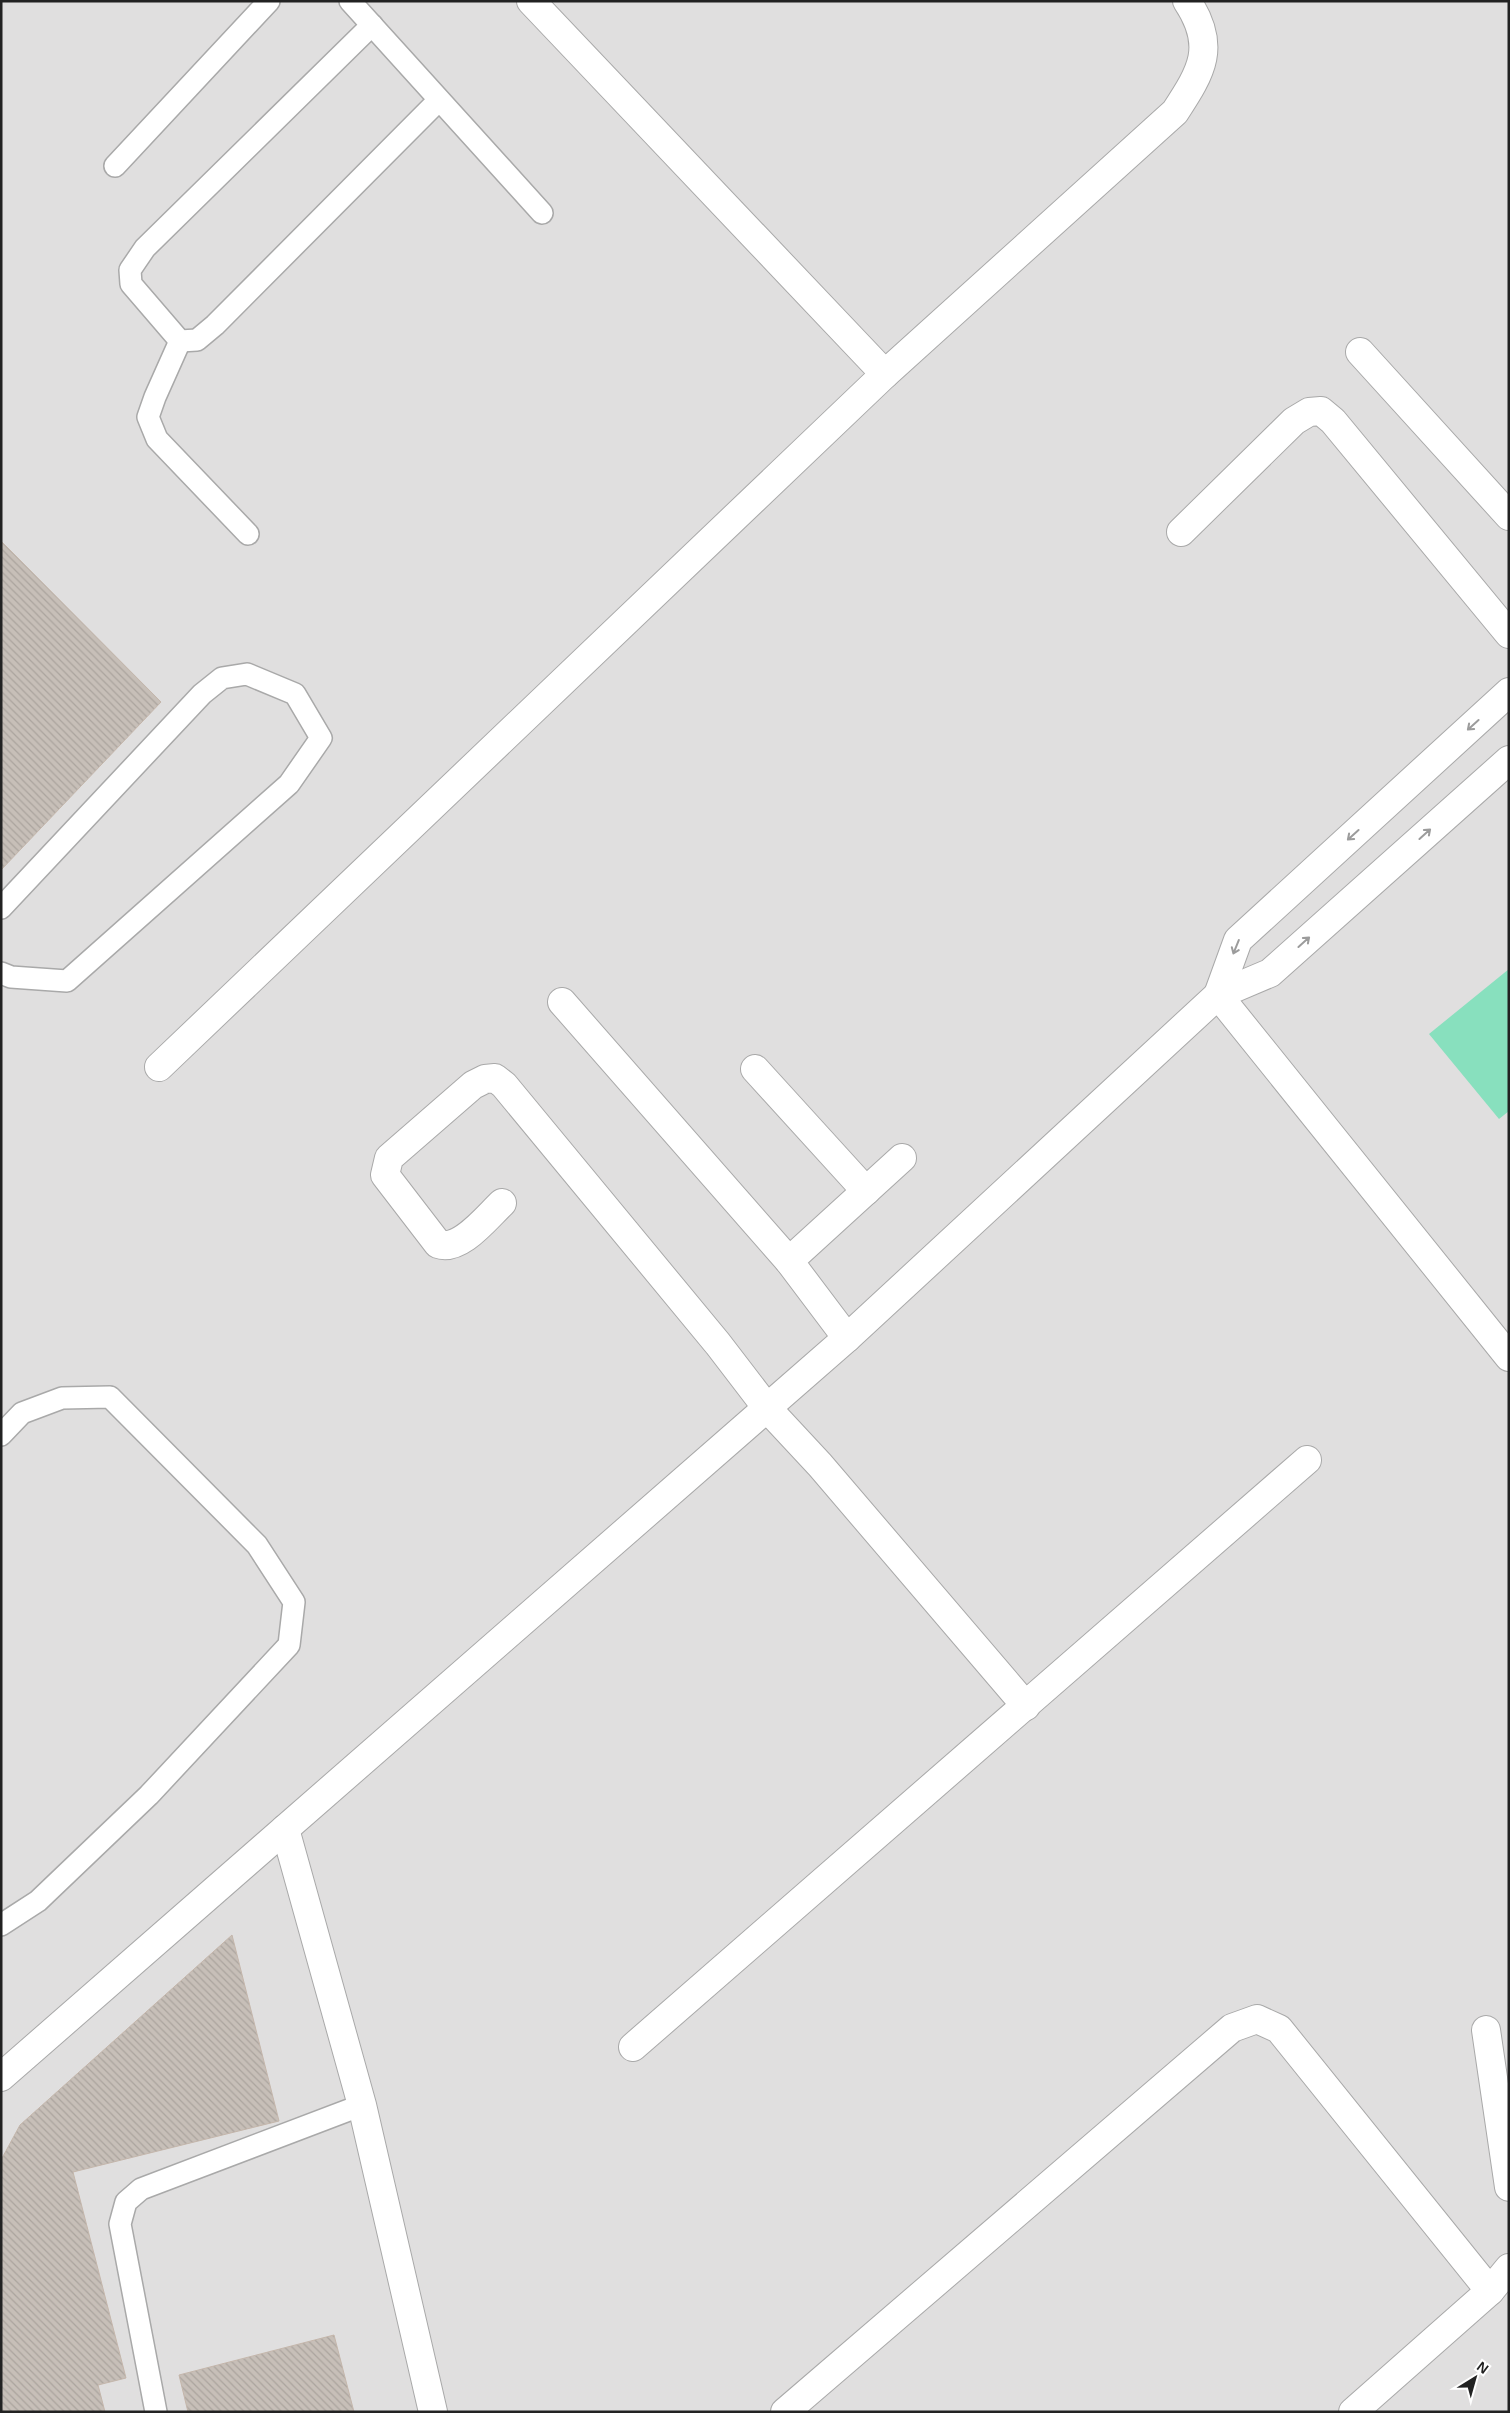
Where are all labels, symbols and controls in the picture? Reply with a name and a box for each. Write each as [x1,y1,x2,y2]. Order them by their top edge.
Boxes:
one-way arrow [1466,720,1479,731]
one-way arrow [1347,829,1359,841]
one-way arrow [1418,829,1431,840]
one-way arrow [1297,937,1310,948]
one-way arrow [1231,939,1241,954]
north arrow [1450,2353,1500,2403]
text: N [1474,2358,1492,2377]

